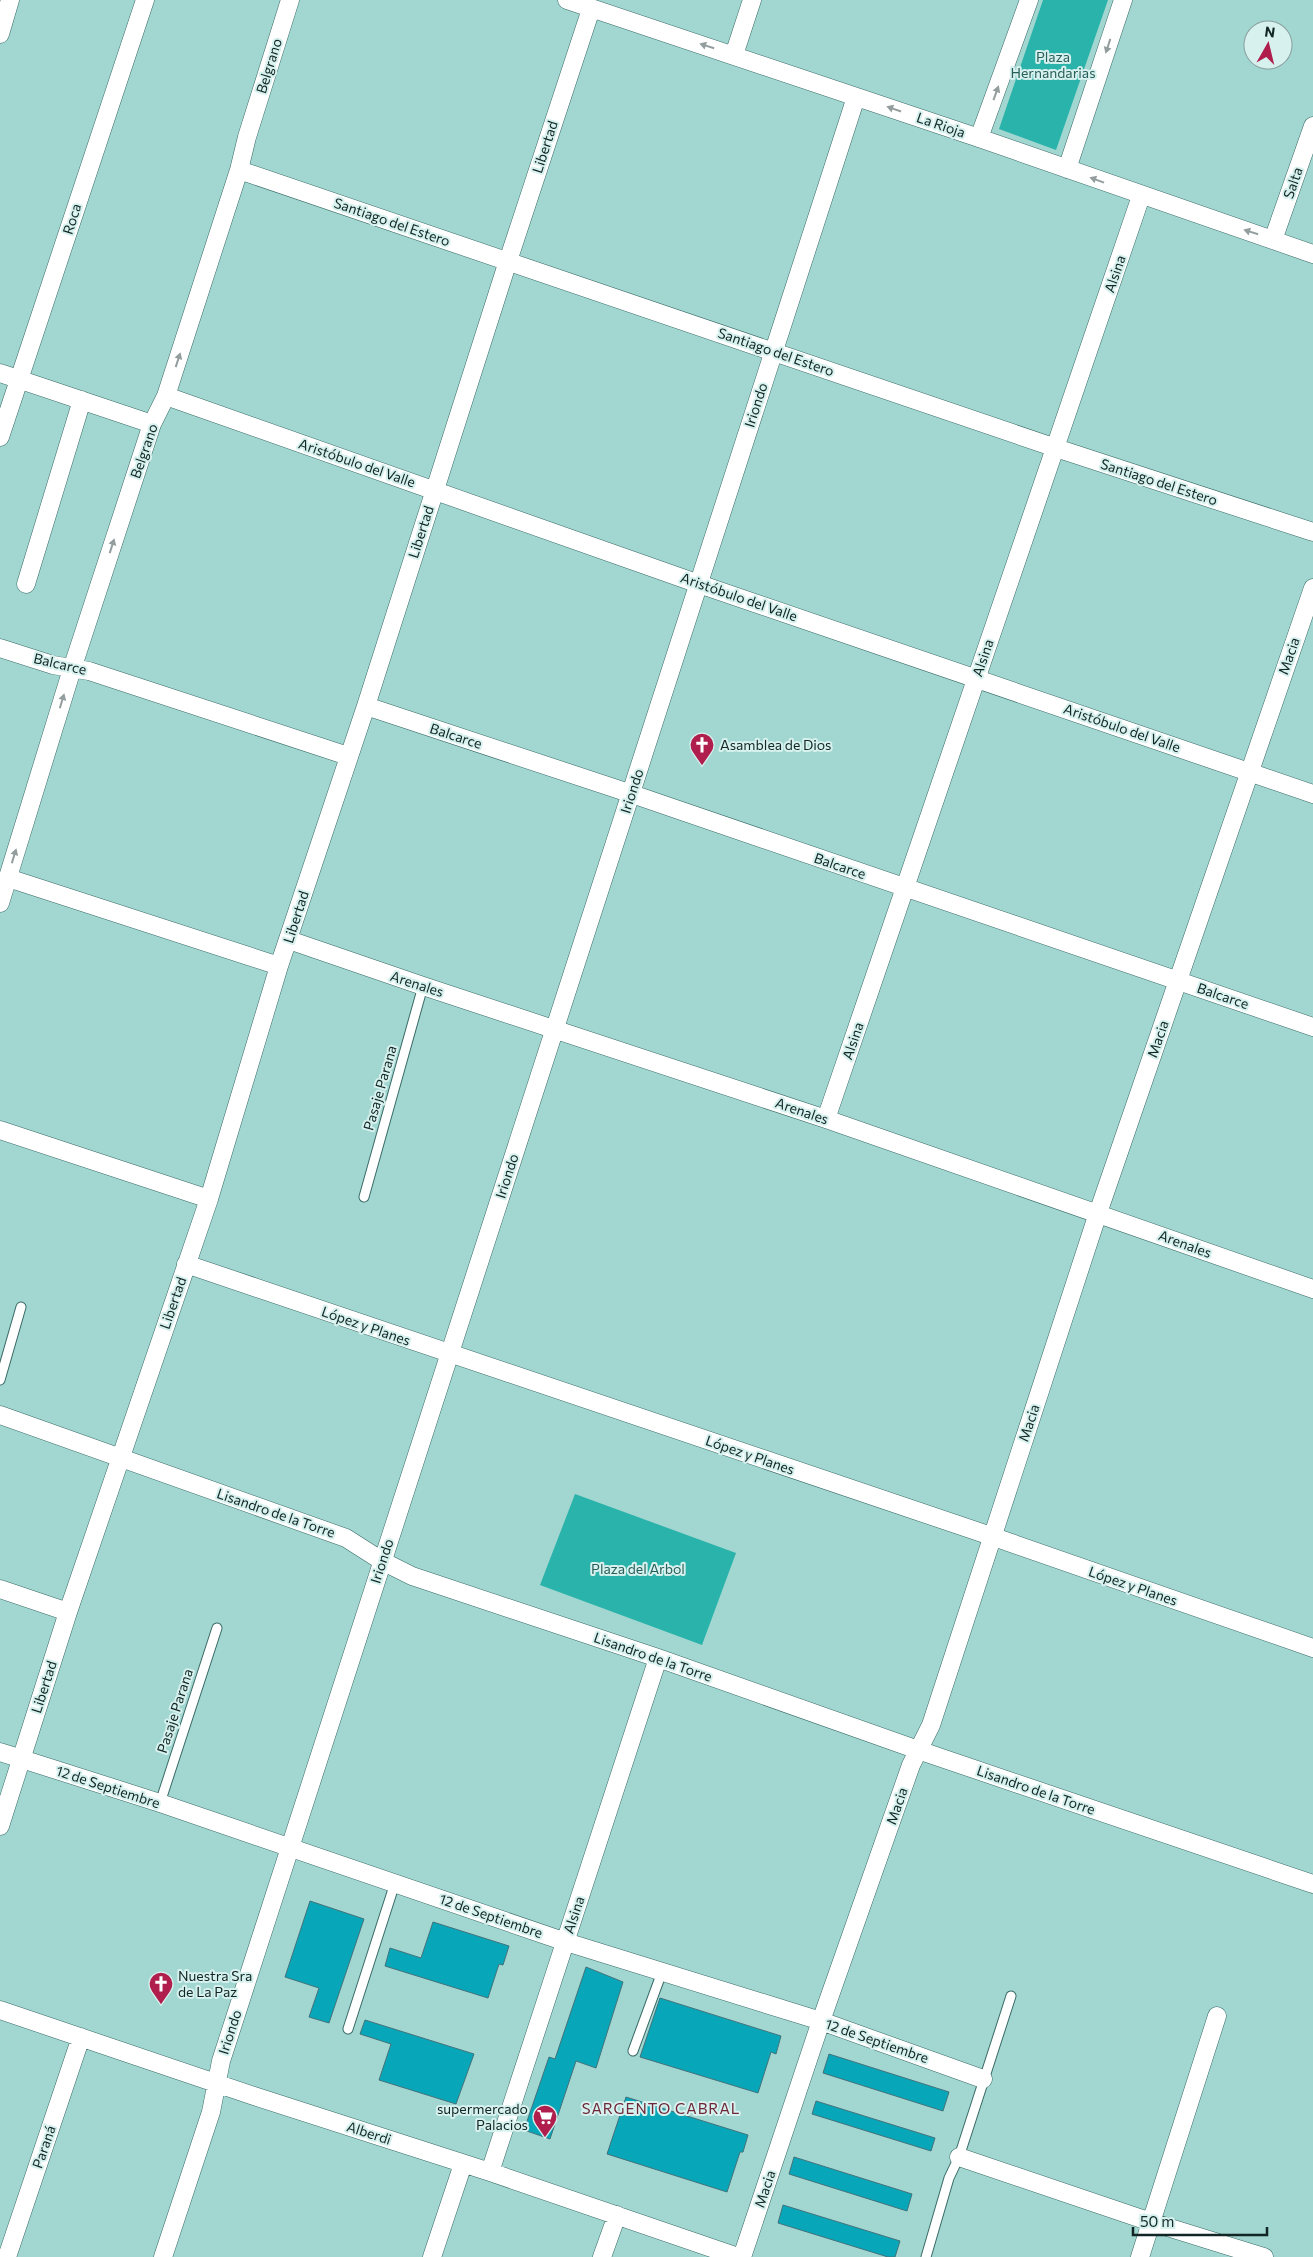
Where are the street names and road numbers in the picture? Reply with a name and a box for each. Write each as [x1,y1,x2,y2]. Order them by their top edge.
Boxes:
street label: Belgrano [252,36,285,95]
street label: La Rioja [915,108,968,141]
street label: Libertad [528,119,561,175]
street label: Salta [1279,165,1306,201]
street label: Santiago del Estero [332,194,452,249]
street label: Roca [59,201,84,236]
street label: Alsina [1100,253,1129,295]
street label: Santiago del Estero [716,324,836,379]
street label: Iriondo [740,380,771,429]
street label: Belgrano [126,421,161,480]
street label: Aristóbulo del Valle [297,435,418,490]
street label: Santiago del Estero [1099,455,1220,508]
street label: Libertad [404,504,437,560]
street label: Aristóbulo del Valle [679,569,800,624]
street label: Macia [1274,635,1303,677]
street label: Alsina [968,637,997,679]
street label: Balcarce [32,649,88,678]
street label: Aristóbulo del Valle [1062,700,1183,755]
street label: Balcarce [428,719,484,752]
street label: Iriondo [616,766,647,815]
street label: Balcarce [812,849,868,882]
street label: Libertad [279,889,312,945]
street label: Arenales [388,967,446,1000]
street label: Balcarce [1195,979,1251,1012]
street label: Macia [1143,1018,1172,1060]
street label: Alsina [838,1020,867,1062]
street label: Pasaje Parana [359,1043,400,1132]
street label: Arenales [773,1094,831,1128]
street label: Iriondo [491,1151,522,1200]
street label: Arenales [1156,1226,1214,1261]
street label: Libertad [156,1275,189,1331]
street label: López y Planes [319,1302,413,1349]
street label: Macia [1015,1402,1043,1444]
street label: López y Planes [703,1431,797,1478]
street label: Lisandro de la Torre [215,1484,338,1541]
street label: Iriondo [366,1536,397,1585]
street label: López y Planes [1086,1562,1180,1609]
street label: Lisandro de la Torre [592,1628,715,1685]
street label: Libertad [27,1659,60,1715]
street label: Pasaje Parana [153,1667,196,1755]
street label: Lisandro de la Torre [975,1761,1098,1818]
street label: 12 de Septiembre [54,1762,162,1811]
street label: Macia [882,1785,911,1827]
street label: 12 de Septiembre [437,1890,545,1941]
street label: Alsina [559,1894,588,1936]
street label: Iriondo [214,2007,245,2056]
street label: 12 de Septiembre [823,2015,931,2066]
street label: Alberdi [345,2117,394,2148]
street label: Paraná [28,2123,59,2170]
street label: Macia [751,2168,779,2210]

